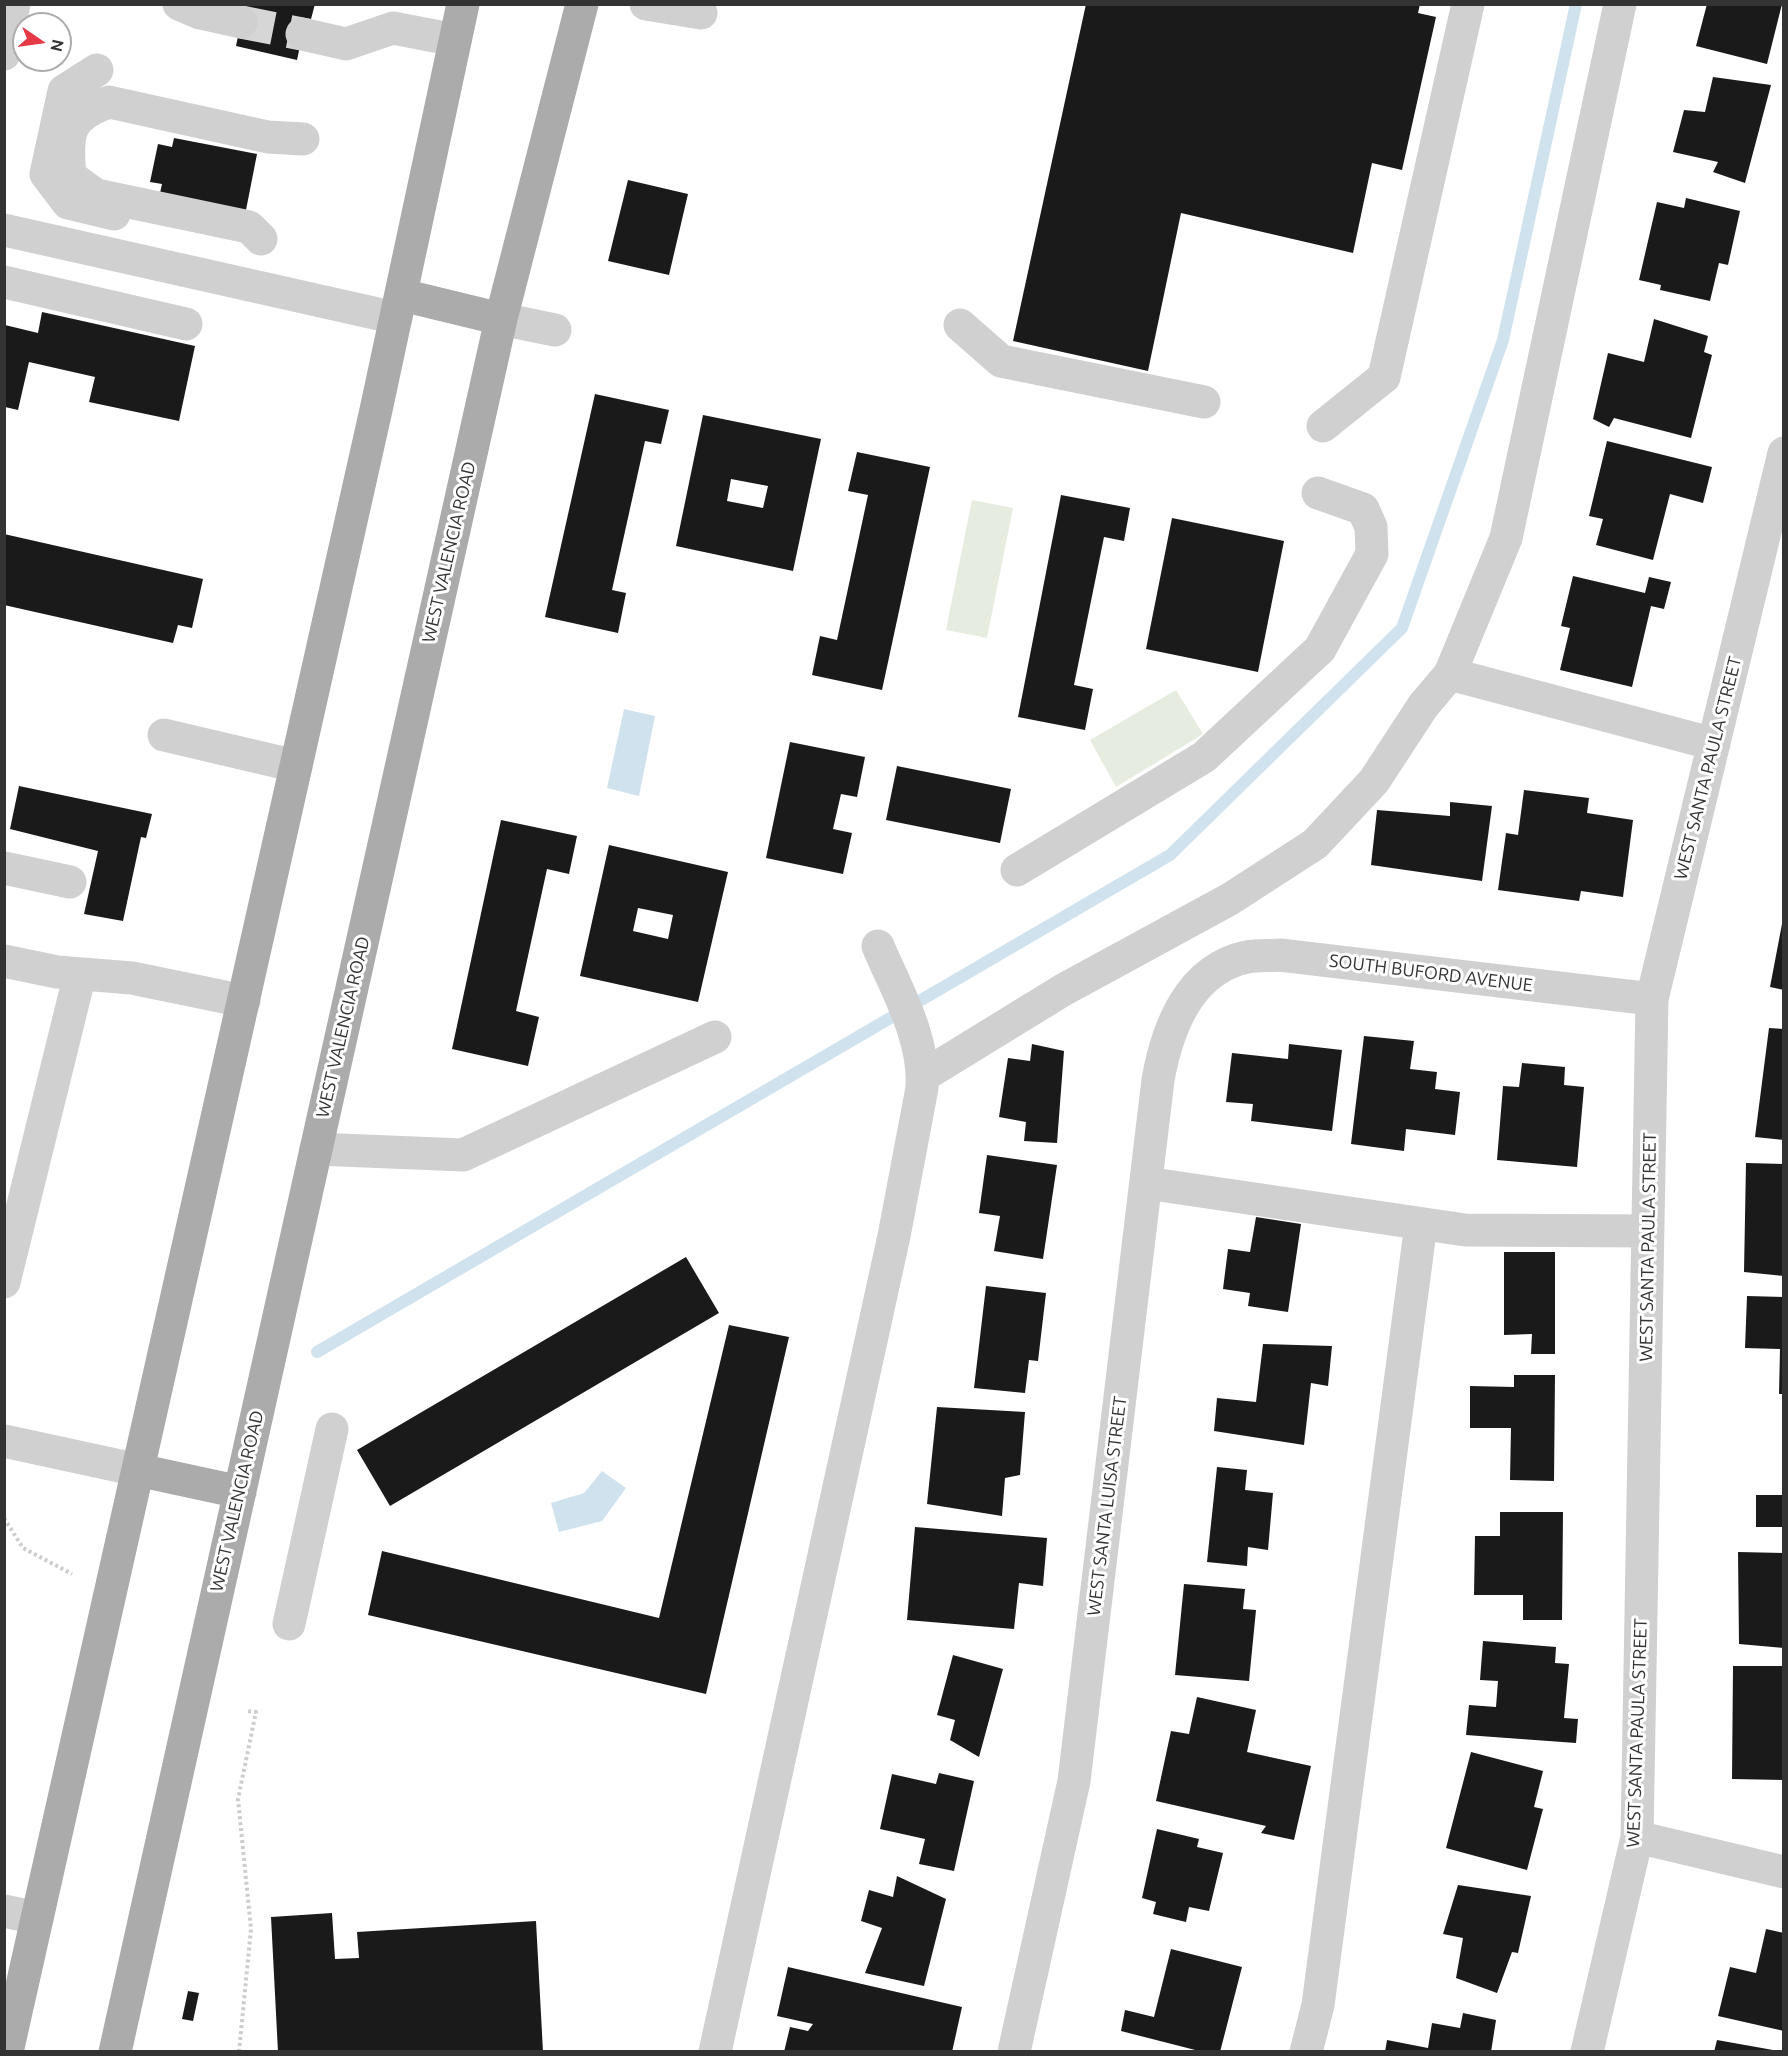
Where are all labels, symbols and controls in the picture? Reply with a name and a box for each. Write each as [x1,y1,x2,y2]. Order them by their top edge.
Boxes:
north arrow [12,12,72,72]
text: N [47,38,68,53]
street label: WEST VALENCIA ROAD [418,459,480,645]
street label: WEST SANTA PAULA STREET [1670,654,1746,882]
street label: WEST VALENCIA ROAD [312,934,374,1120]
street label: SOUTH BUFORD AVENUE [1328,950,1534,996]
street label: WEST SANTA PAULA STREET [1635,1132,1661,1362]
street label: WEST SANTA LUISA STREET [1083,1395,1131,1617]
street label: WEST VALENCIA ROAD [206,1408,268,1594]
street label: WEST SANTA PAULA STREET [1622,1618,1652,1848]

